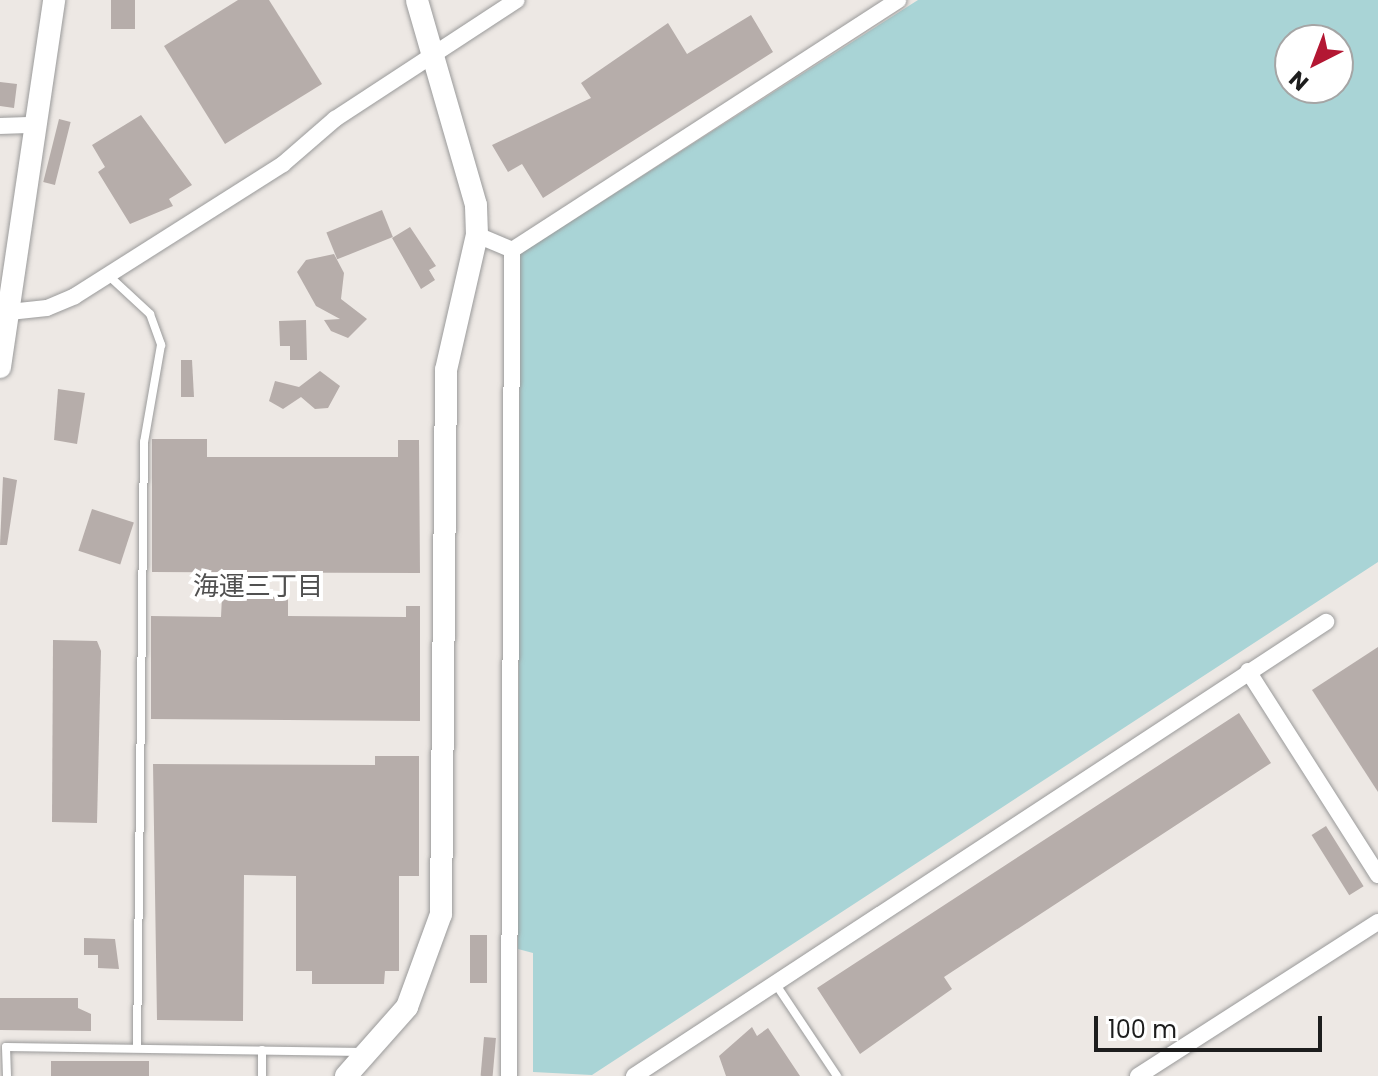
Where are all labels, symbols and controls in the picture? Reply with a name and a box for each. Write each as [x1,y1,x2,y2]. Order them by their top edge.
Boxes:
north arrow [1274,24,1354,104]
text: N [1282,64,1315,98]
district label: 海運三丁目 [193,571,323,603]
scale bar [1098,1000,1326,1050]
text: 100 m [1108,1013,1177,1046]

